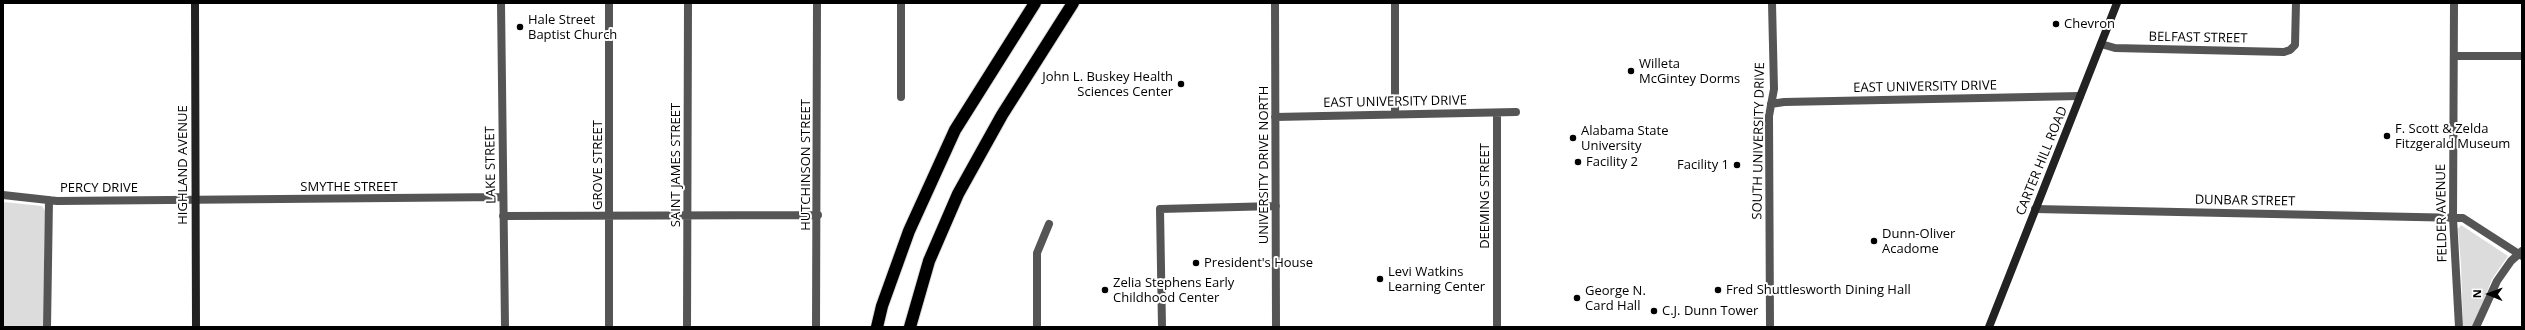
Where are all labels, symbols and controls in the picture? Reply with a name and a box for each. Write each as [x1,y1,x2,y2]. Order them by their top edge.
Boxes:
place label: Hale Street Baptist Church [528,12,617,43]
place label: Chevron [2064,16,2115,32]
marker: Chevron [2051,19,2061,29]
marker: Hale Street Baptist Church [515,22,525,32]
street label: BELFAST STREET [2148,29,2248,47]
place label: Willeta McGintey Dorms [1639,56,1740,87]
street label: SOUTH UNIVERSITY DRIVE [1750,62,1768,220]
marker: Willeta McGintey Dorms [1626,66,1636,76]
place label: John L. Buskey Health Sciences Center [1042,69,1173,100]
street label: EAST UNIVERSITY DRIVE [1853,78,1997,96]
marker: John L. Buskey Health Sciences Center [1176,79,1186,89]
street label: UNIVERSITY DRIVE NORTH [1256,86,1272,244]
street label: EAST UNIVERSITY DRIVE [1323,93,1467,111]
street label: HUTCHINSON STREET [798,99,814,231]
street label: SAINT JAMES STREET [668,103,684,227]
street label: CARTER HILL ROAD [2013,104,2071,218]
street label: HIGHLAND AVENUE [175,105,191,225]
street label: GROVE STREET [590,120,606,210]
place label: F. Scott & Zelda Fitzgerald Museum [2395,121,2510,152]
place label: Alabama State University [1581,123,1668,154]
street label: LAKE STREET [483,126,499,204]
marker: F. Scott & Zelda Fitzgerald Museum [2382,131,2392,141]
marker: Alabama State University [1568,133,1578,143]
street label: DEEMING STREET [1477,143,1493,249]
place label: Facility 2 [1586,154,1638,170]
marker: Facility 2 [1573,157,1583,167]
place label: Facility 1 [1677,157,1729,173]
marker: Facility 1 [1732,160,1742,170]
street label: FELDER AVENUE [2433,164,2451,262]
street label: SMYTHE STREET [300,179,398,195]
street label: PERCY DRIVE [60,180,138,196]
street label: DUNBAR STREET [2195,192,2295,210]
place label: Dunn-Oliver Acadome [1882,226,1955,257]
marker: Dunn-Oliver Acadome [1869,236,1879,246]
place label: President's House [1204,255,1313,271]
marker: President's House [1191,258,1201,268]
place label: Levi Watkins Learning Center [1388,264,1485,295]
marker: Levi Watkins Learning Center [1375,274,1385,284]
north arrow [2469,274,2509,314]
place label: Zelia Stephens Early Childhood Center [1113,275,1234,306]
place label: Fred Shuttlesworth Dining Hall [1726,282,1911,298]
place label: George N. Card Hall [1585,283,1646,314]
marker: Zelia Stephens Early Childhood Center [1100,285,1110,295]
marker: Fred Shuttlesworth Dining Hall [1713,285,1723,295]
text: N [2469,289,2484,298]
marker: George N. Card Hall [1572,293,1582,303]
place label: C.J. Dunn Tower [1662,303,1758,319]
marker: C.J. Dunn Tower [1649,306,1659,316]

